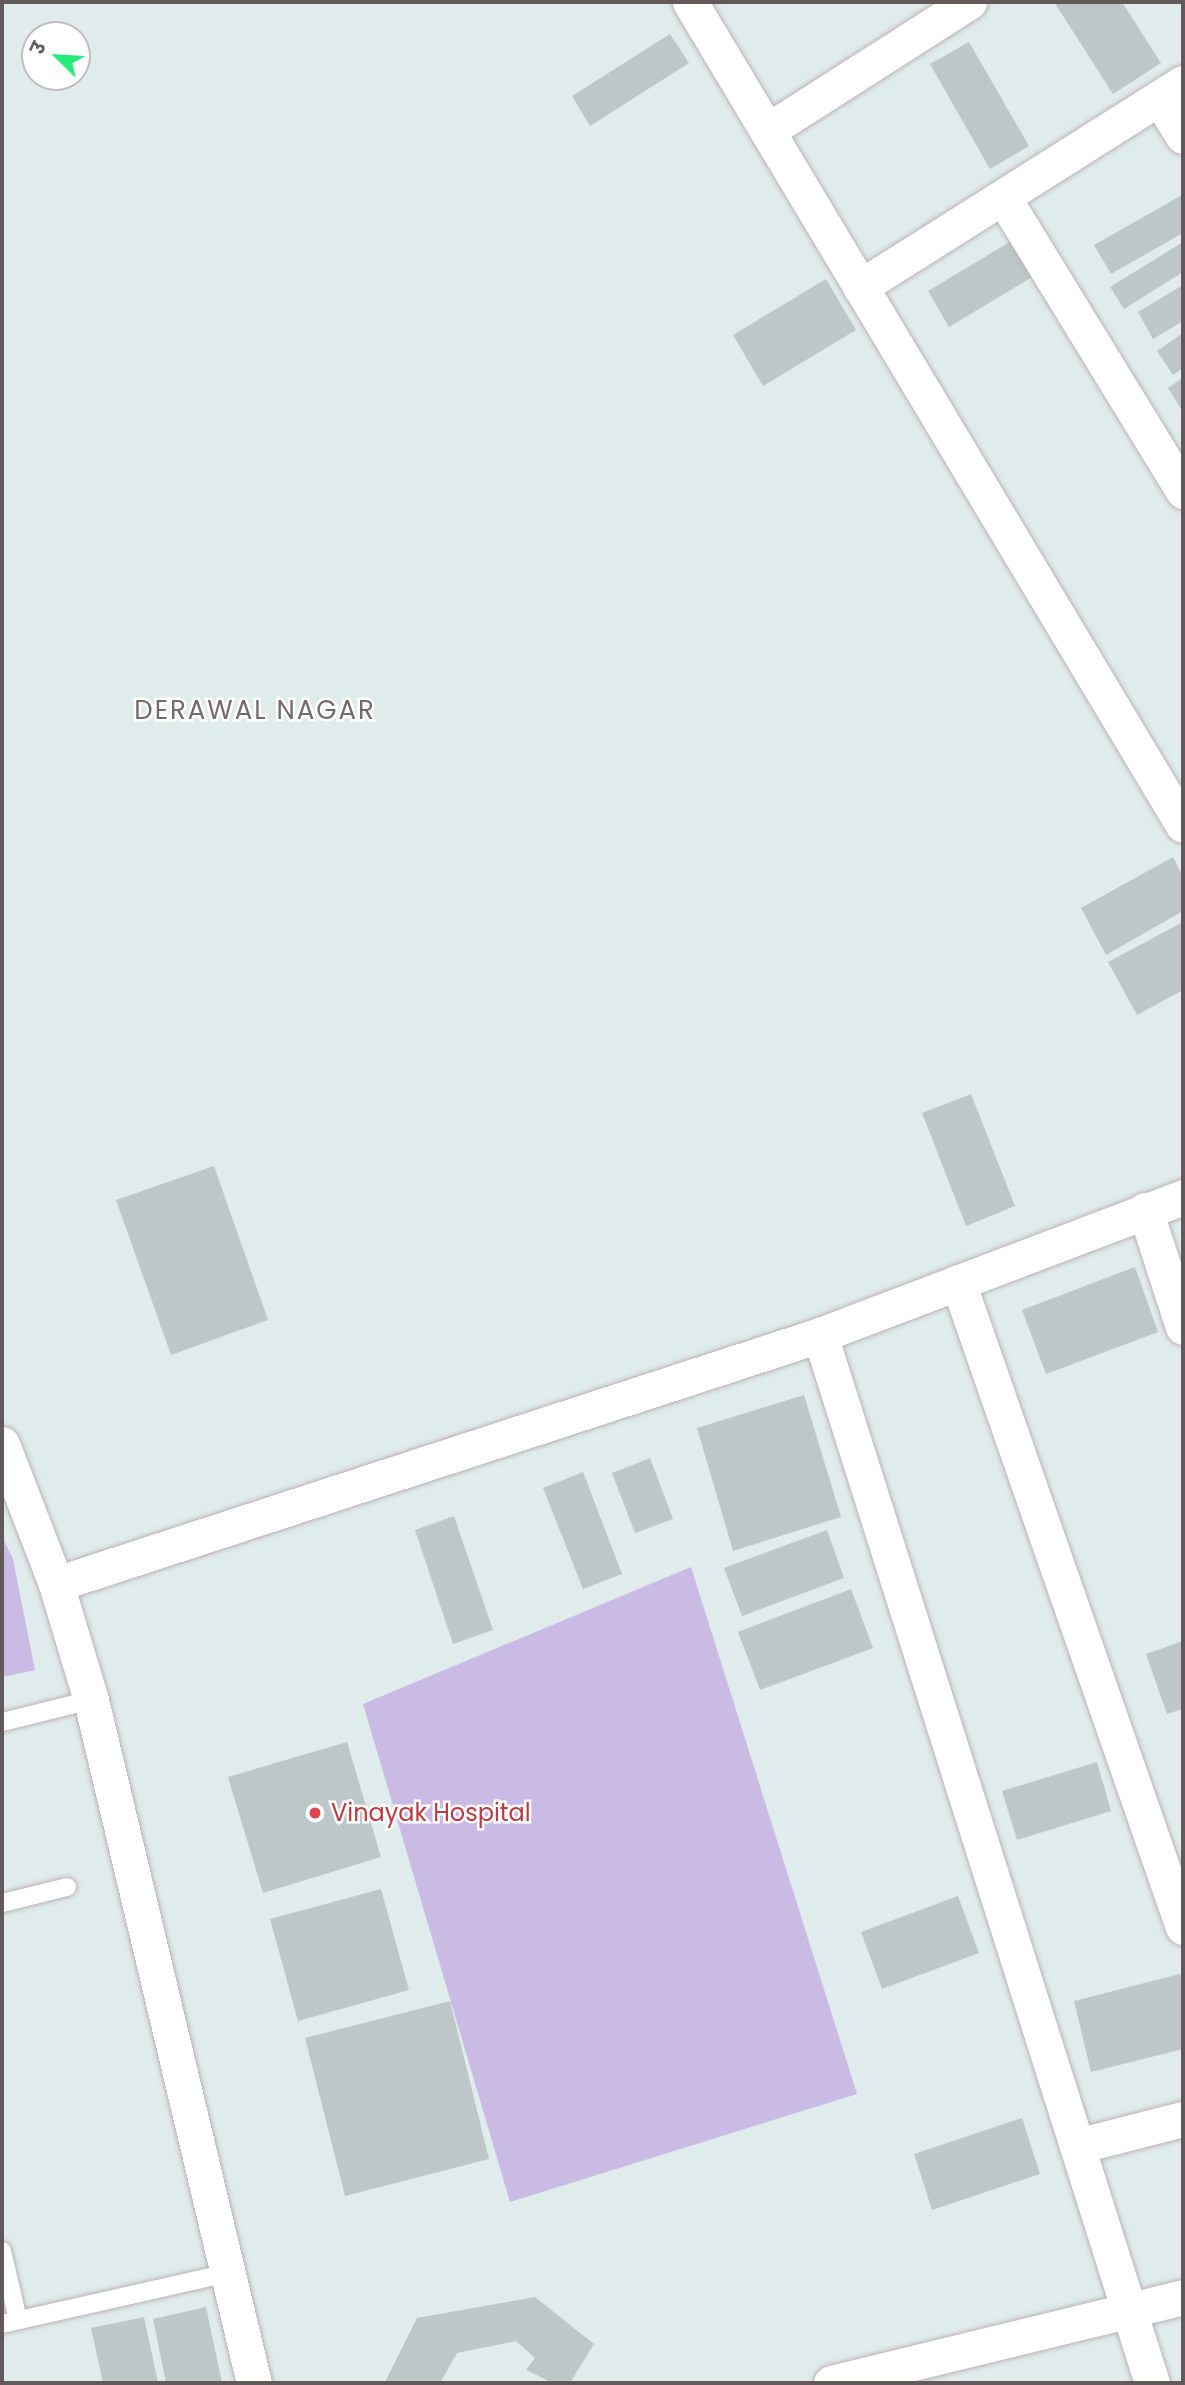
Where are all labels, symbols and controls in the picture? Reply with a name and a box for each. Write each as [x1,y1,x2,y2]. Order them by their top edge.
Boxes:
north arrow [21,21,91,91]
text: उ [24,38,53,58]
district label: DERAWAL NAGAR [136,695,374,727]
place label: Vinayak Hospital [331,1799,531,1827]
marker: Vinayak Hospital [305,1803,325,1823]

